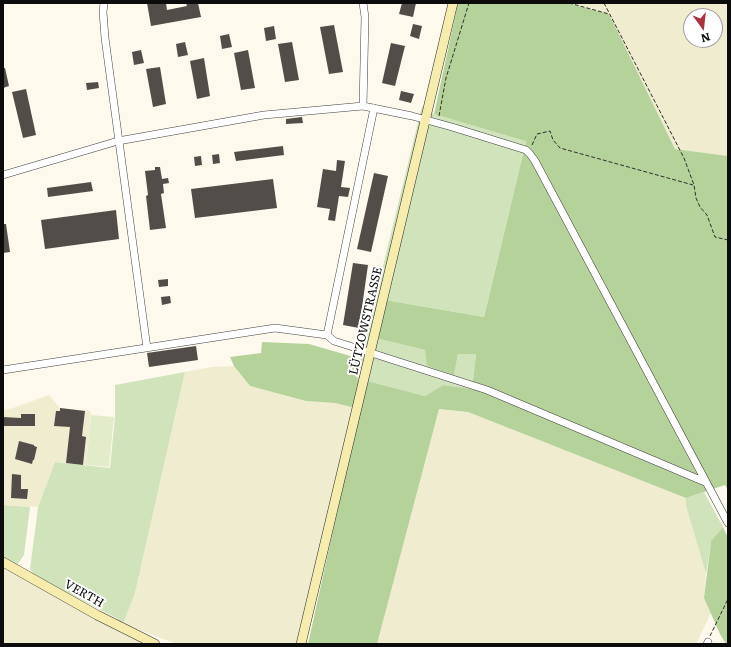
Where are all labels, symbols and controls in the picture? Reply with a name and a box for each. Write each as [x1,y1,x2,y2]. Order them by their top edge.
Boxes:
north arrow [683,8,723,48]
text: N [699,30,712,48]
street label: LÜTZOWSTRASSE [347,266,385,376]
street label: VERTH [62,577,106,611]

